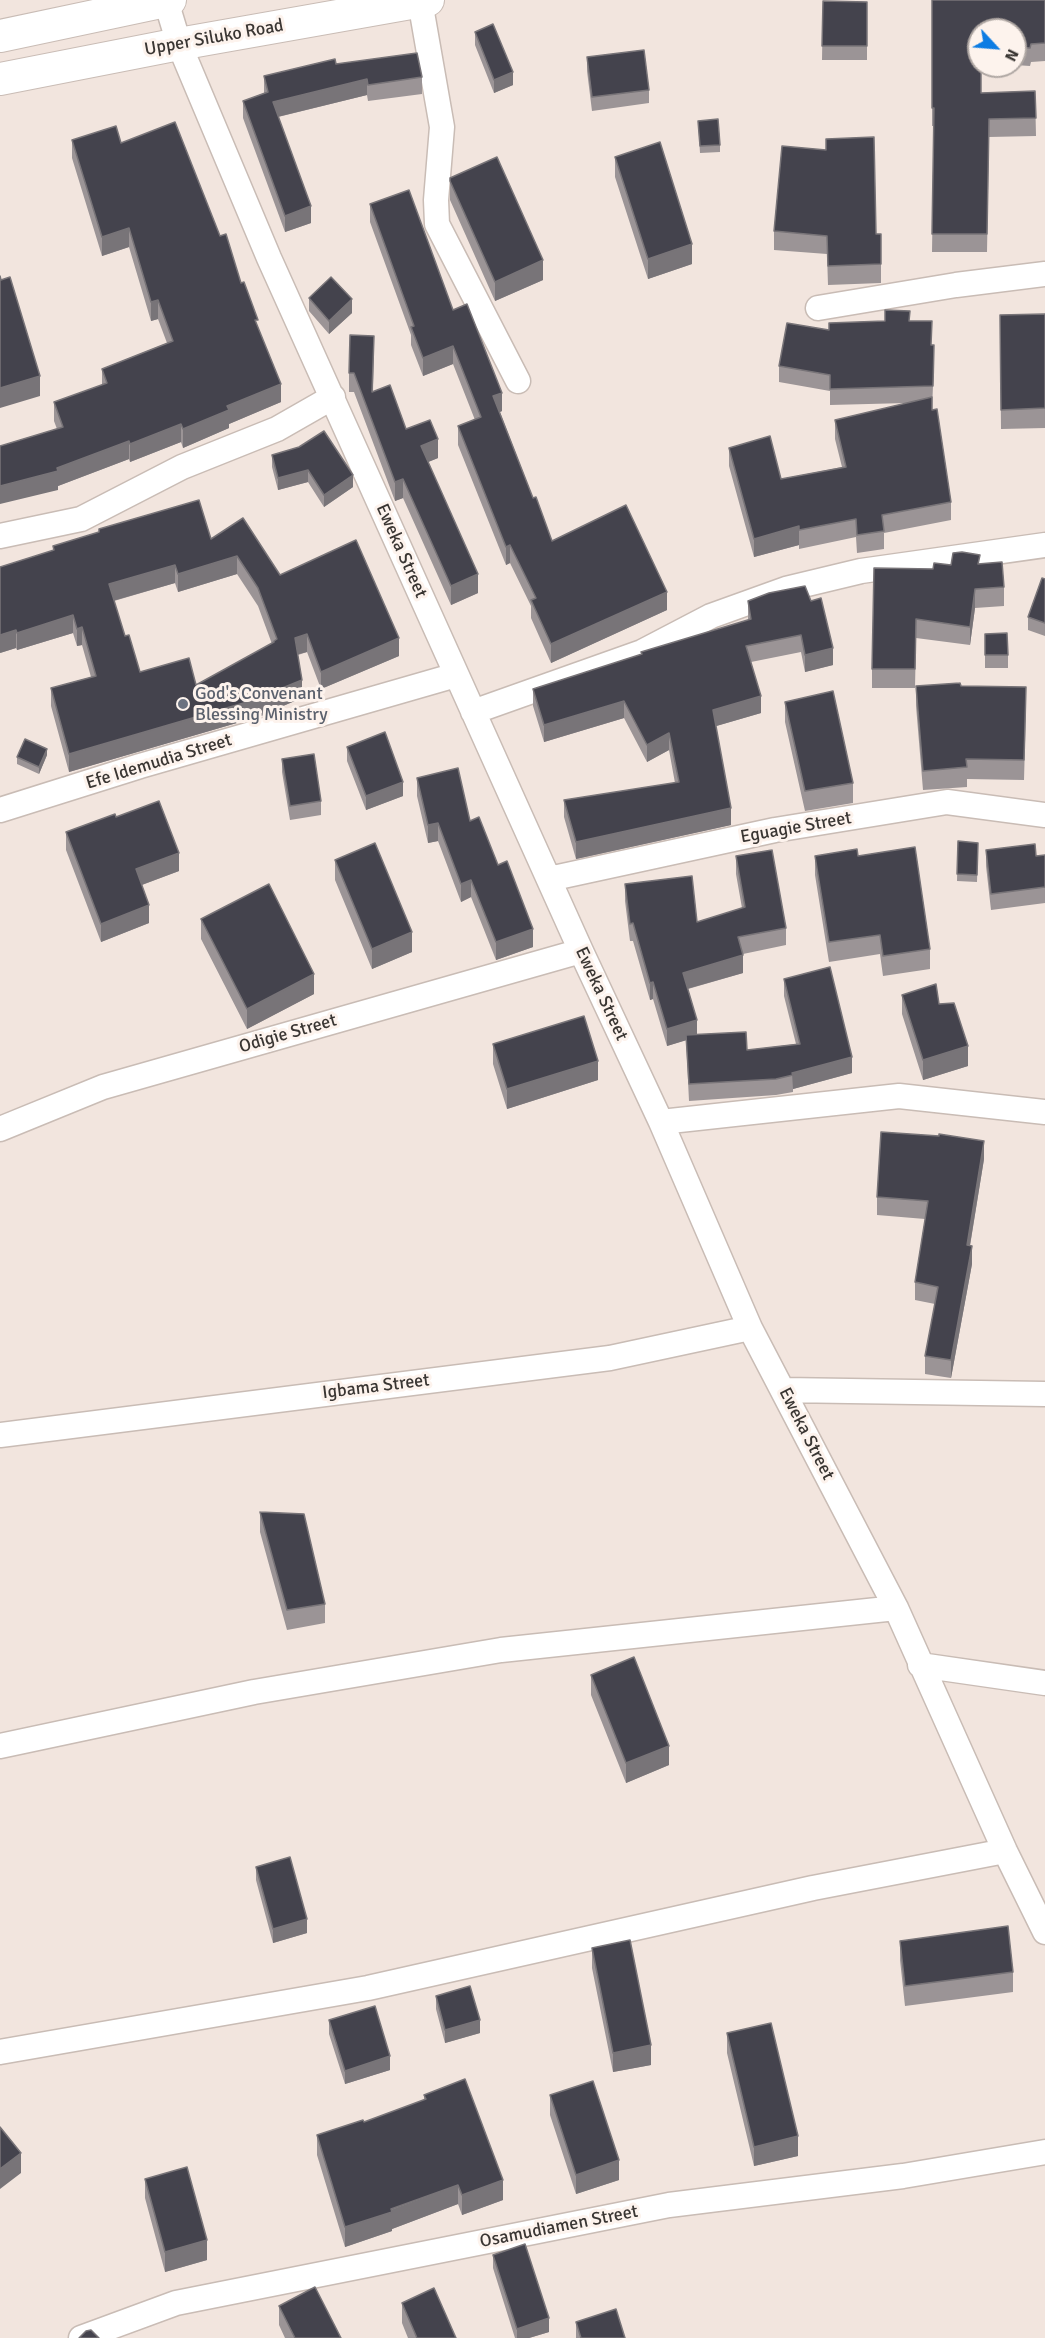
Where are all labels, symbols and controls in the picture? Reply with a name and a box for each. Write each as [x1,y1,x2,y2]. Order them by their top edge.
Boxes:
street label: Upper Siluko Road [143,15,285,61]
north arrow [967,18,1027,78]
text: N [1000,46,1023,64]
street label: Eweka Street [371,501,431,601]
place label: God's Convenant Blessing Ministry [195,683,328,726]
marker: God's Convenant Blessing Ministry [176,697,190,711]
street label: Efe Idemudia Street [84,730,234,794]
street label: Eguagie Street [739,808,853,848]
street label: Eweka Street [570,944,632,1044]
street label: Odigie Street [237,1010,339,1058]
street label: Igbama Street [321,1370,431,1404]
street label: Eweka Street [774,1384,838,1484]
street label: Osamudiamen Street [478,2201,640,2253]

